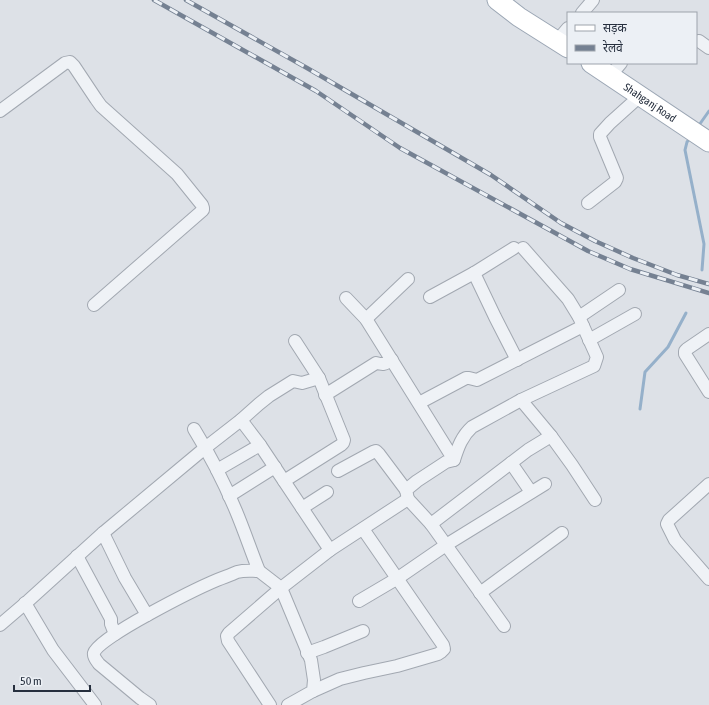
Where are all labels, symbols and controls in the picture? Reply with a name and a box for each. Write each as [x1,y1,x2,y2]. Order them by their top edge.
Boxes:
legend [567,12,697,64]
text: सड़क [603,21,628,35]
text: रेलवे [603,40,623,55]
street label: Shahganj Road [622,81,678,124]
scale bar [14,667,90,693]
text: 50 m [20,674,42,688]

